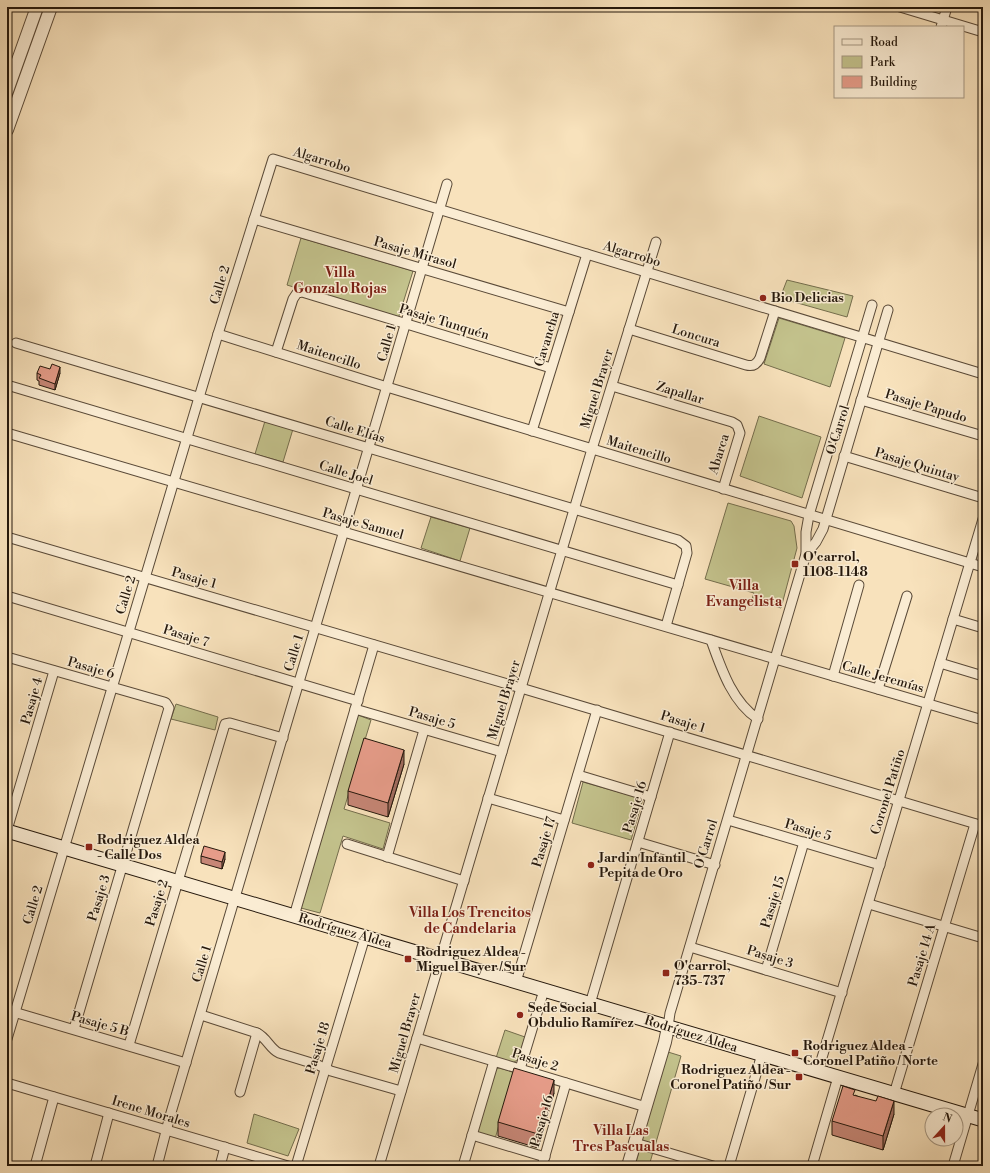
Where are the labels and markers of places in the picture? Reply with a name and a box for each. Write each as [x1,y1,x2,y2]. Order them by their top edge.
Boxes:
place label: Bio Delicias [771,290,844,306]
marker: Bio Delicias [758,293,768,303]
place label: O'carrol, 1108-1148 [803,549,868,580]
marker: O'carrol, 1108-1148 [790,559,800,569]
place label: Rodriguez Aldea - Calle Dos [97,832,201,863]
marker: Rodriguez Aldea - Calle Dos [84,842,94,852]
place label: Jardin Infantil Pepita de Oro [597,850,686,881]
marker: Jardin Infantil Pepita de Oro [586,860,596,870]
place label: Rodriguez Aldea - Miguel Bayer / Sur [416,944,526,975]
marker: Rodriguez Aldea - Miguel Bayer / Sur [403,954,413,964]
place label: O'carrol, 735-737 [674,958,731,989]
marker: O'carrol, 735-737 [661,968,671,978]
place label: Sede Social Obdulio Ramírez [528,1000,634,1031]
marker: Sede Social Obdulio Ramírez [515,1010,525,1020]
place label: Rodriguez Aldea - Coronel Patiño / Norte [803,1038,938,1069]
marker: Rodriguez Aldea - Coronel Patiño / Norte [790,1048,800,1058]
place label: Rodriguez Aldea - Coronel Patiño / Sur [670,1062,791,1093]
marker: Rodriguez Aldea - Coronel Patiño / Sur [794,1072,804,1082]

